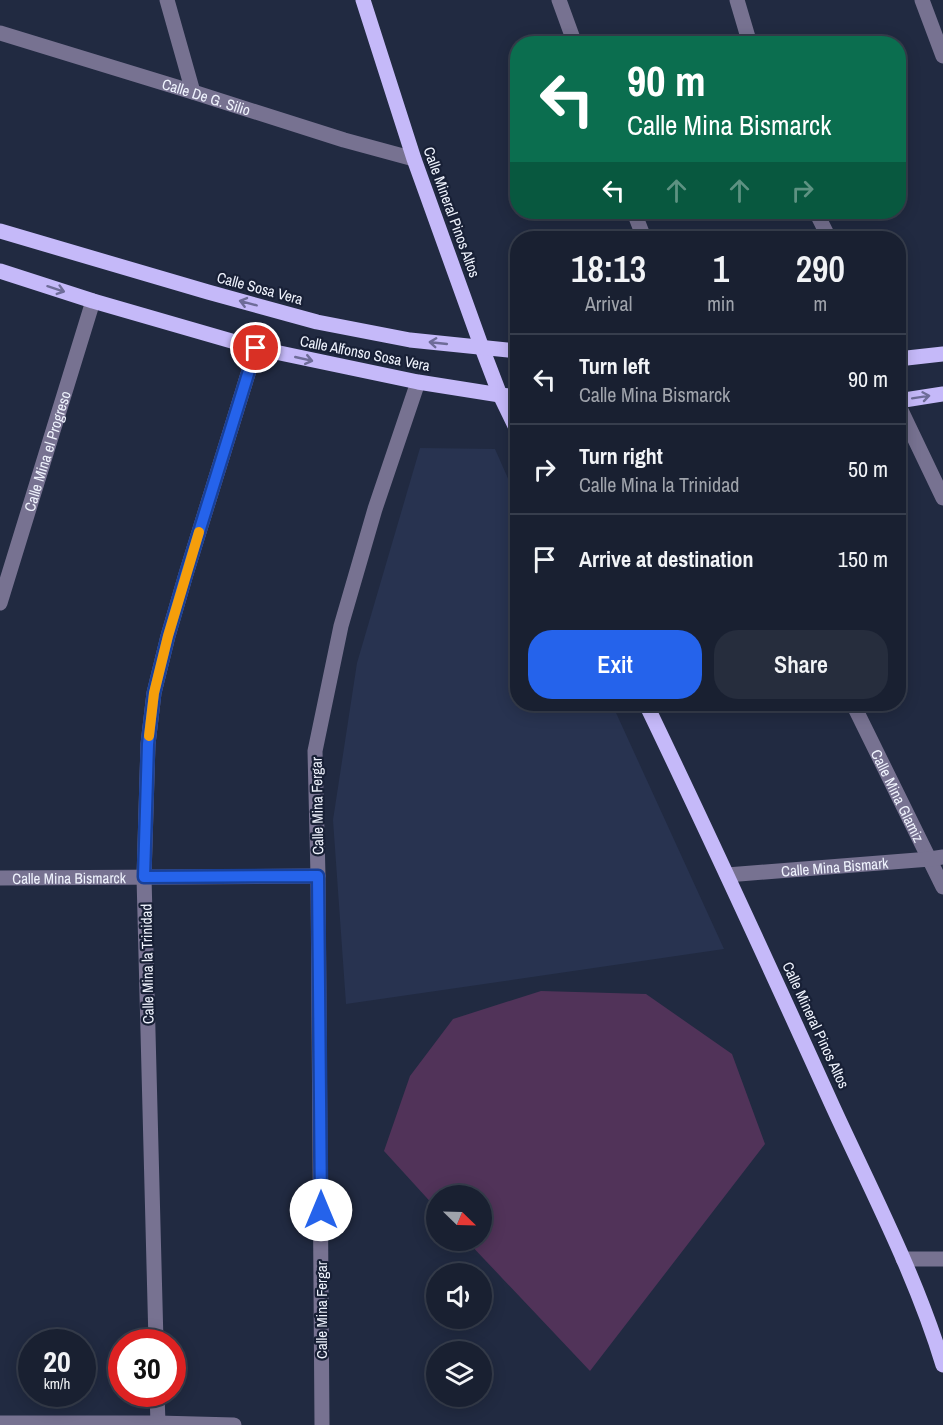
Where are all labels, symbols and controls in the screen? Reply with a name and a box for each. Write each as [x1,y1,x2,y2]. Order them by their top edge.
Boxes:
text: 90 m [627,53,706,109]
icon: left [528,60,606,138]
street label: Calle De G. Silio [160,73,254,120]
text: Calle Mina Bismarck [627,107,831,143]
street label: Calle Mineral Pinos Altos [419,144,485,280]
icon: left [597,174,630,207]
icon: ahead [660,174,693,207]
icon: ahead [723,174,756,207]
icon: right [786,174,819,207]
text: 18:13 [571,245,646,293]
text: 1 [713,245,729,293]
text: 290 [796,245,845,293]
street label: Calle Sosa Vera [215,266,305,310]
one-way arrow [46,284,65,295]
text: Arrival [585,290,632,317]
text: min [707,290,735,317]
text: m [813,290,827,317]
one-way arrow [239,297,258,308]
pin [230,322,281,373]
street label: Calle Alfonso Sosa Vera [298,330,432,376]
icon: arrive [239,331,272,364]
one-way arrow [429,337,449,348]
text: Turn left [579,351,650,381]
one-way arrow [294,354,313,365]
icon: left [528,363,561,396]
text: 90 m [848,364,888,394]
text: Calle Mina Bismarck [579,381,730,408]
street label: Calle Mina el Progreso [18,388,75,514]
one-way arrow [910,392,930,403]
text: Turn right [579,441,663,471]
icon: right [528,453,561,486]
text: 50 m [848,454,888,484]
text: Calle Mina la Trinidad [579,471,739,498]
icon: arrive [528,543,561,576]
text: Arrive at destination [579,544,753,574]
text: 150 m [838,544,888,574]
button: Exit [528,630,702,699]
button: Share [714,630,888,699]
street label: Calle Mina Glamiz [866,745,930,846]
street label: Calle Mina Fergar [306,757,328,855]
street label: Calle Mina Bismark [780,852,890,881]
street label: Calle Mina Bismarck [12,867,127,888]
street label: Calle Mina la Trinidad [135,904,159,1024]
street label: Calle Mineral Pinos Altos [777,958,855,1092]
position arrow [289,1178,353,1242]
north arrow [426,1185,492,1251]
map controls [426,1185,492,1407]
street label: Calle Mina Fergar [311,1261,332,1359]
button: sound [426,1263,492,1329]
speed limit sign: 30 [108,1329,186,1407]
text: 20 [43,1341,71,1381]
button: layers [426,1341,492,1407]
text: km/h [44,1373,70,1394]

